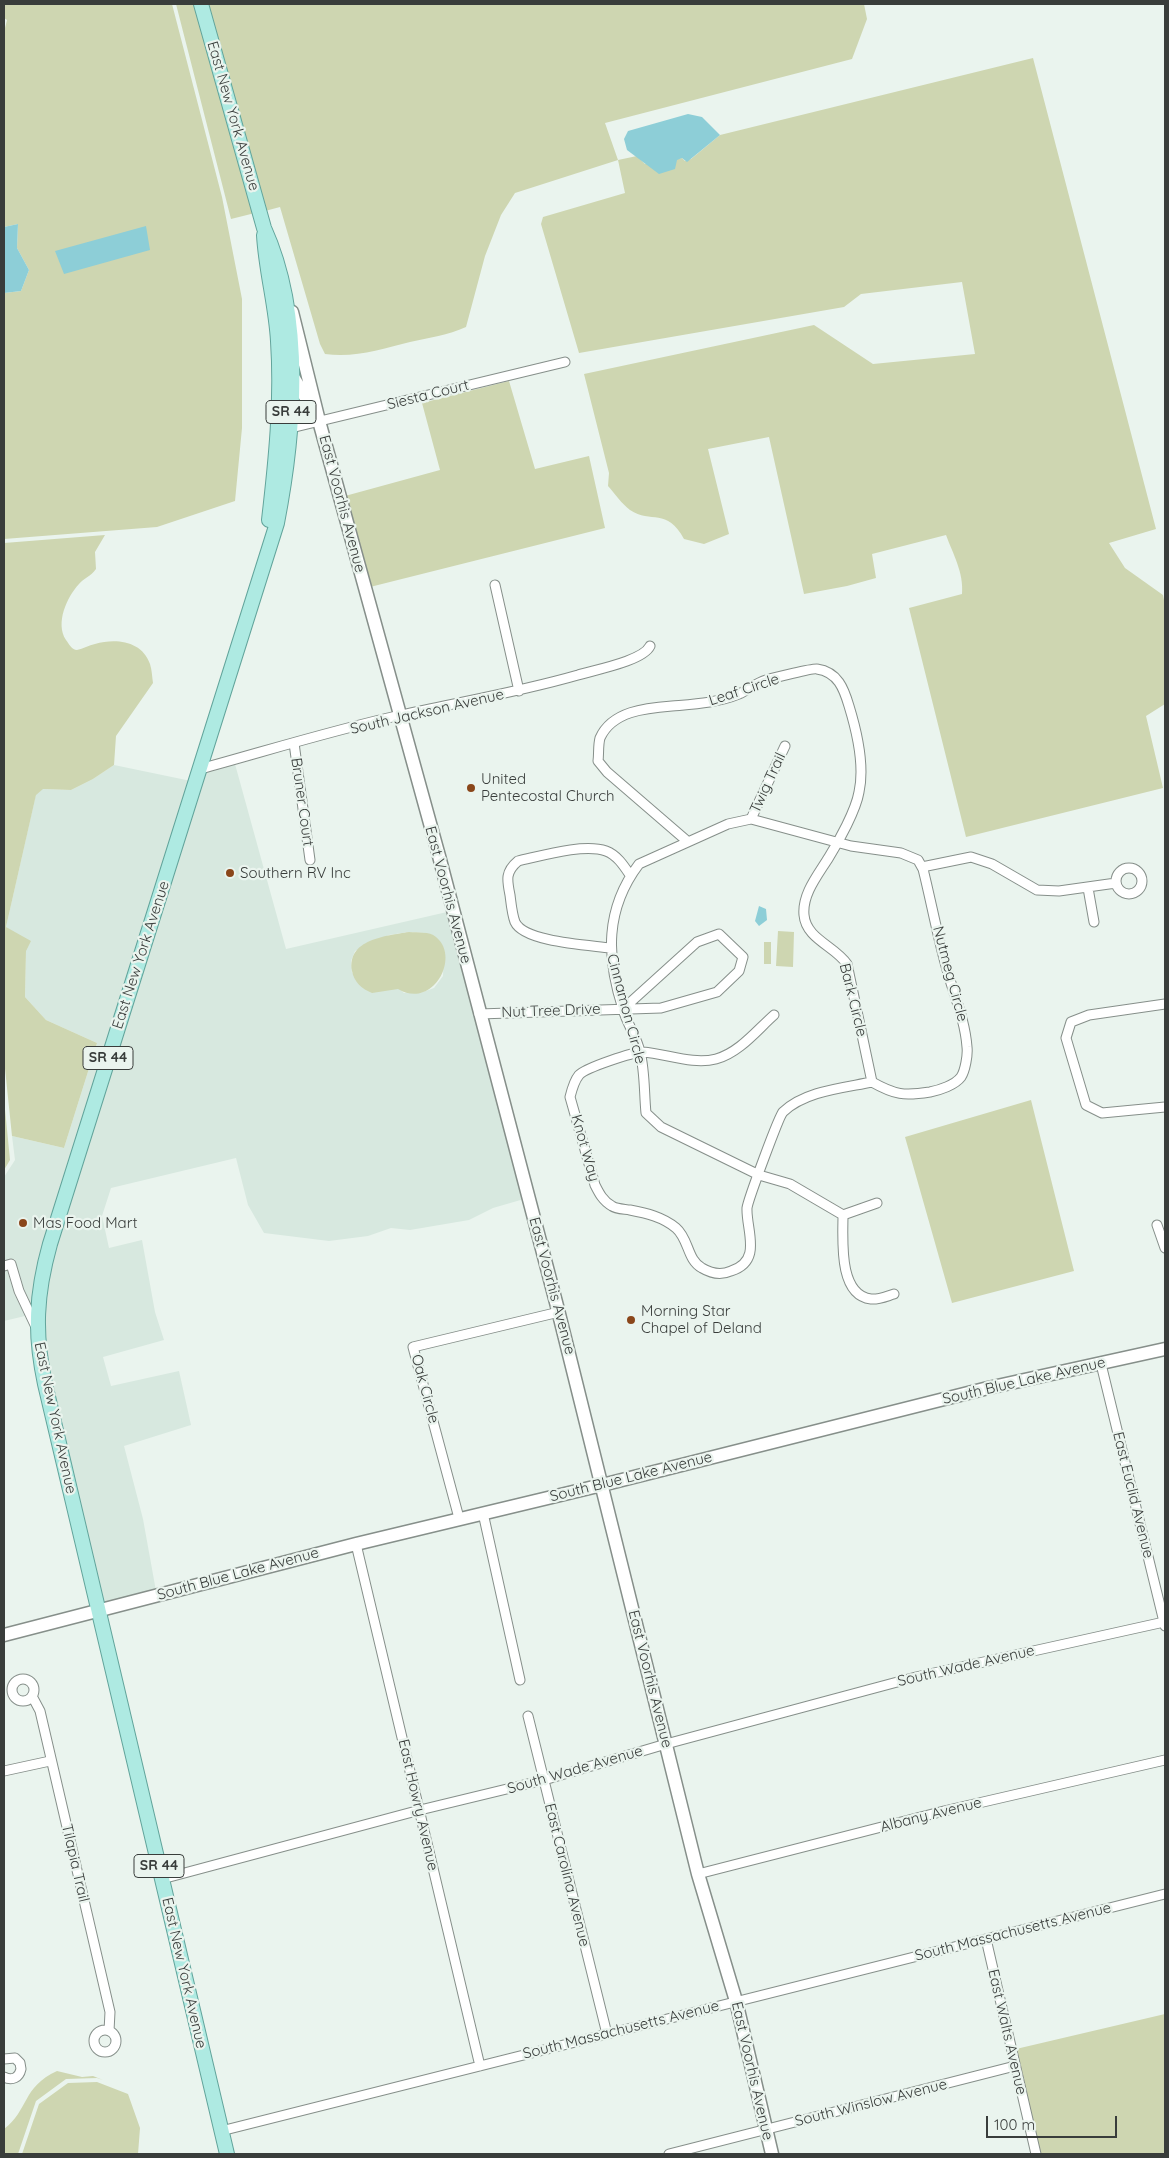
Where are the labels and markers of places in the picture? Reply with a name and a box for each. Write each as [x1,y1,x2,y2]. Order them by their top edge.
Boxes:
place label: United Pentecostal Church [481,770,615,805]
marker: United Pentecostal Church [465,782,477,794]
place label: Southern RV Inc [240,864,351,882]
marker: Southern RV Inc [224,867,236,879]
place label: Mas Food Mart [33,1214,138,1232]
marker: Mas Food Mart [17,1217,29,1229]
place label: Morning Star Chapel of Deland [641,1302,762,1337]
marker: Morning Star Chapel of Deland [625,1314,637,1326]

